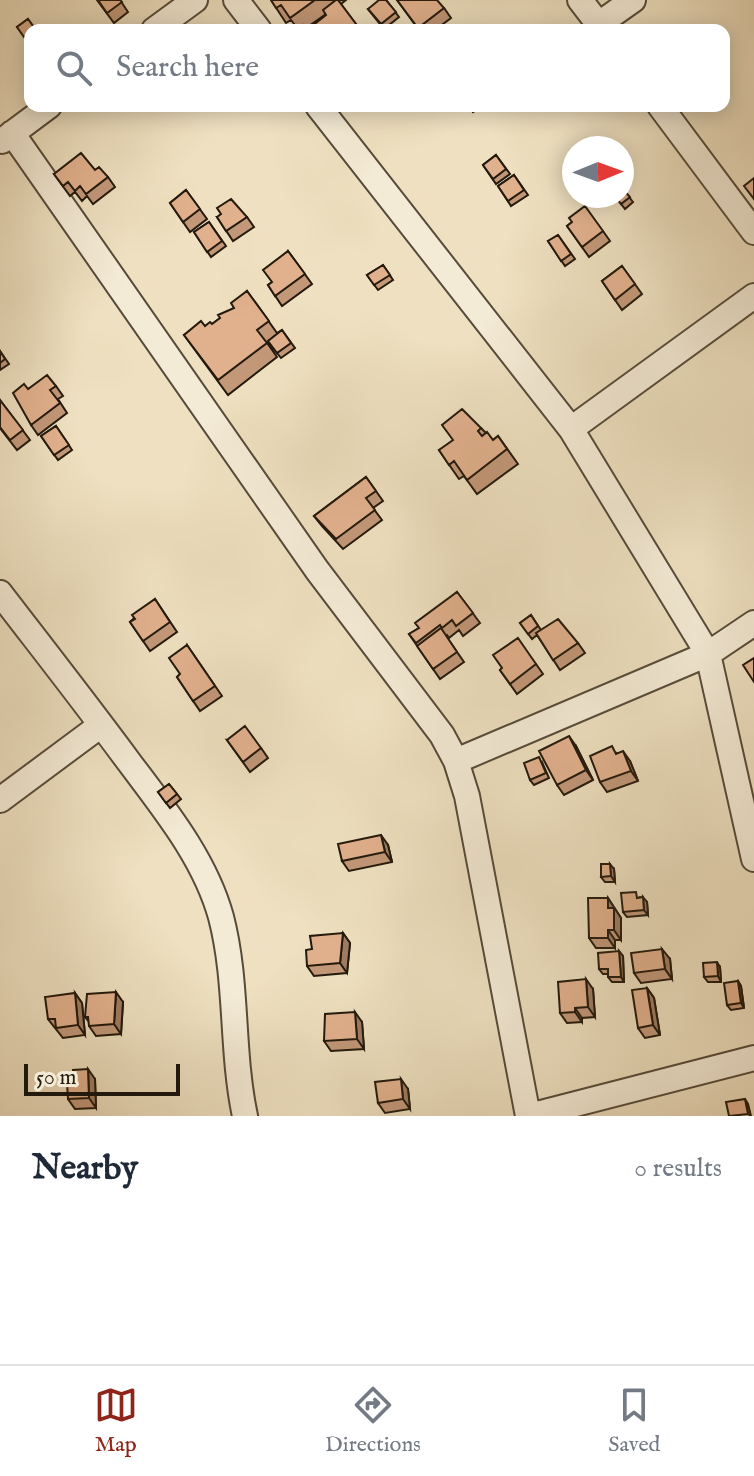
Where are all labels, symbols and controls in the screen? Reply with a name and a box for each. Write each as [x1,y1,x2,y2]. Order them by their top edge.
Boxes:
search box [24,24,730,112]
icon: search [52,46,96,90]
text: Search here [116,49,259,87]
north arrow [562,136,634,208]
scale bar [24,1060,180,1096]
text: 50 m [36,1064,77,1092]
text: Nearby [32,1147,138,1190]
text: 0 results [634,1152,722,1185]
tab: Map [94,1383,138,1459]
tab: Directions [325,1383,421,1459]
tab: Saved [608,1383,660,1459]

